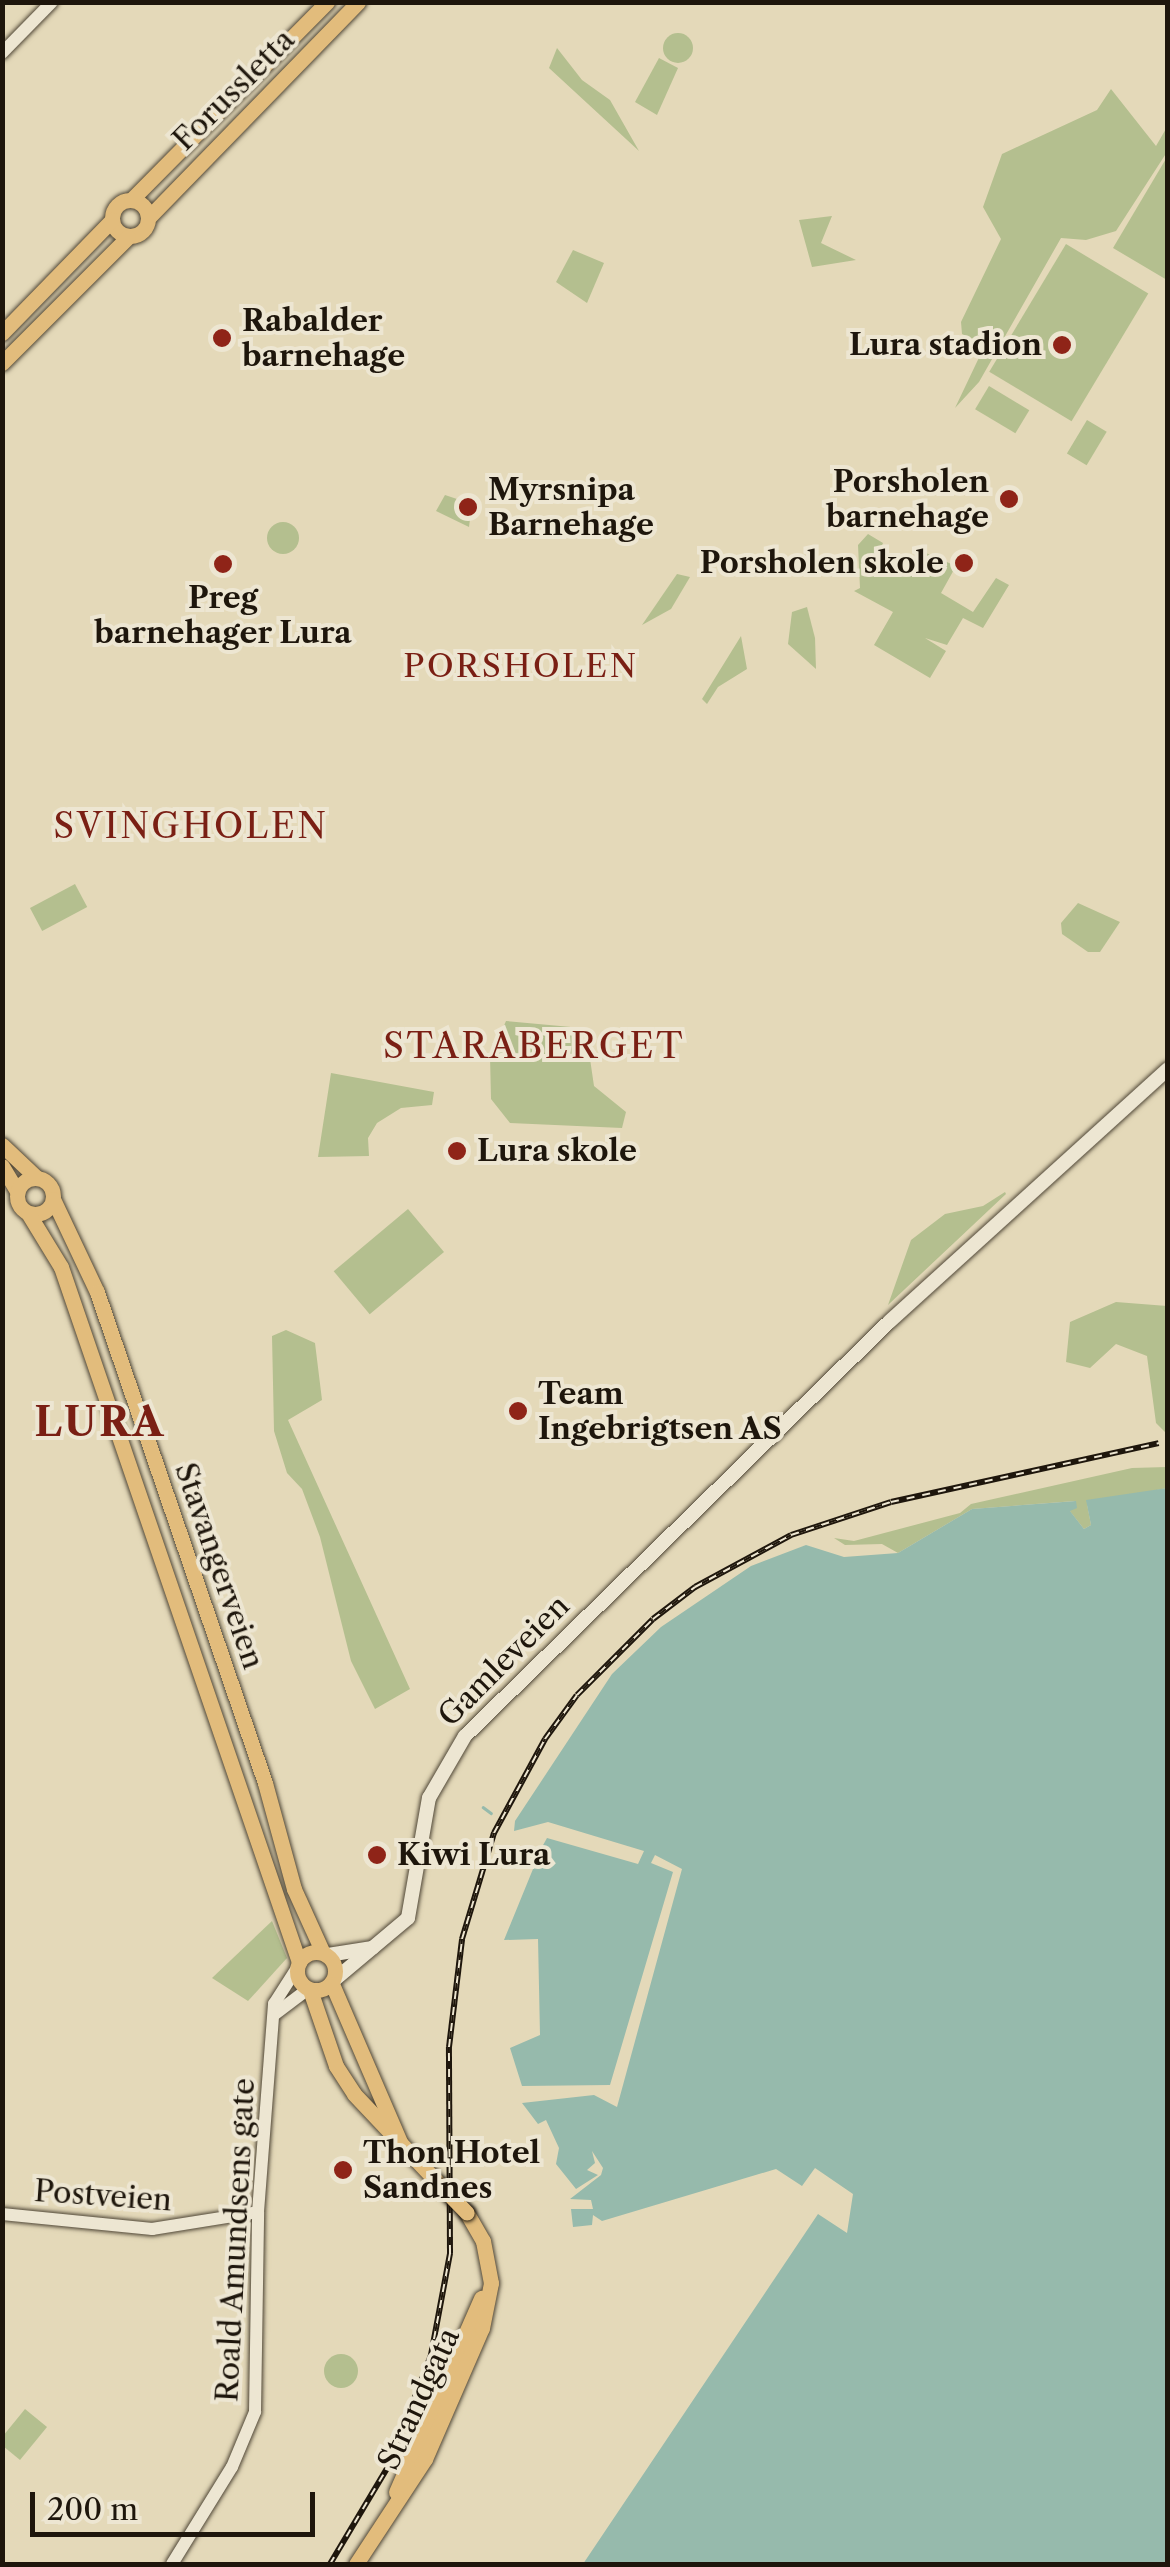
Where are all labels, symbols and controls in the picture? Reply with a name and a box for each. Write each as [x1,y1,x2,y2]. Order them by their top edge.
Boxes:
street label: Forussletta [166,22,302,158]
place label: Rabalder barnehage [242,303,405,374]
marker: Rabalder barnehage [211,327,233,349]
place label: Lura stadion [849,327,1042,363]
marker: Lura stadion [1051,334,1073,356]
place label: Porsholen barnehage [826,464,989,534]
place label: Myrsnipa Barnehage [488,472,654,542]
marker: Porsholen barnehage [998,488,1020,510]
marker: Myrsnipa Barnehage [457,496,479,518]
place label: Porsholen skole [700,545,944,581]
marker: Porsholen skole [953,552,975,574]
marker: Preg barnehager Lura [212,553,234,575]
place label: Preg barnehager Lura [94,580,352,650]
district label: PORSHOLEN [403,647,639,685]
district label: SVINGHOLEN [53,805,329,847]
district label: STARABERGET [383,1025,685,1067]
place label: Lura skole [477,1133,637,1169]
marker: Lura skole [446,1140,468,1162]
place label: Team Ingebrigtsen AS [538,1376,783,1446]
district label: LURA [34,1398,166,1446]
marker: Team Ingebrigtsen AS [507,1400,529,1422]
street label: Stavangerveien [167,1458,271,1674]
street label: Gamleveien [431,1588,577,1734]
place label: Kiwi Lura [397,1837,550,1873]
marker: Kiwi Lura [366,1844,388,1866]
street label: Roald Amundsens gate [210,2077,262,2403]
place label: Thon Hotel Sandnes [363,2135,540,2206]
marker: Thon Hotel Sandnes [332,2159,354,2181]
street label: Postveien [33,2173,173,2219]
street label: Strandgata [371,2323,467,2475]
scale bar [35,2472,320,2534]
text: 200 m [47,2491,138,2528]

